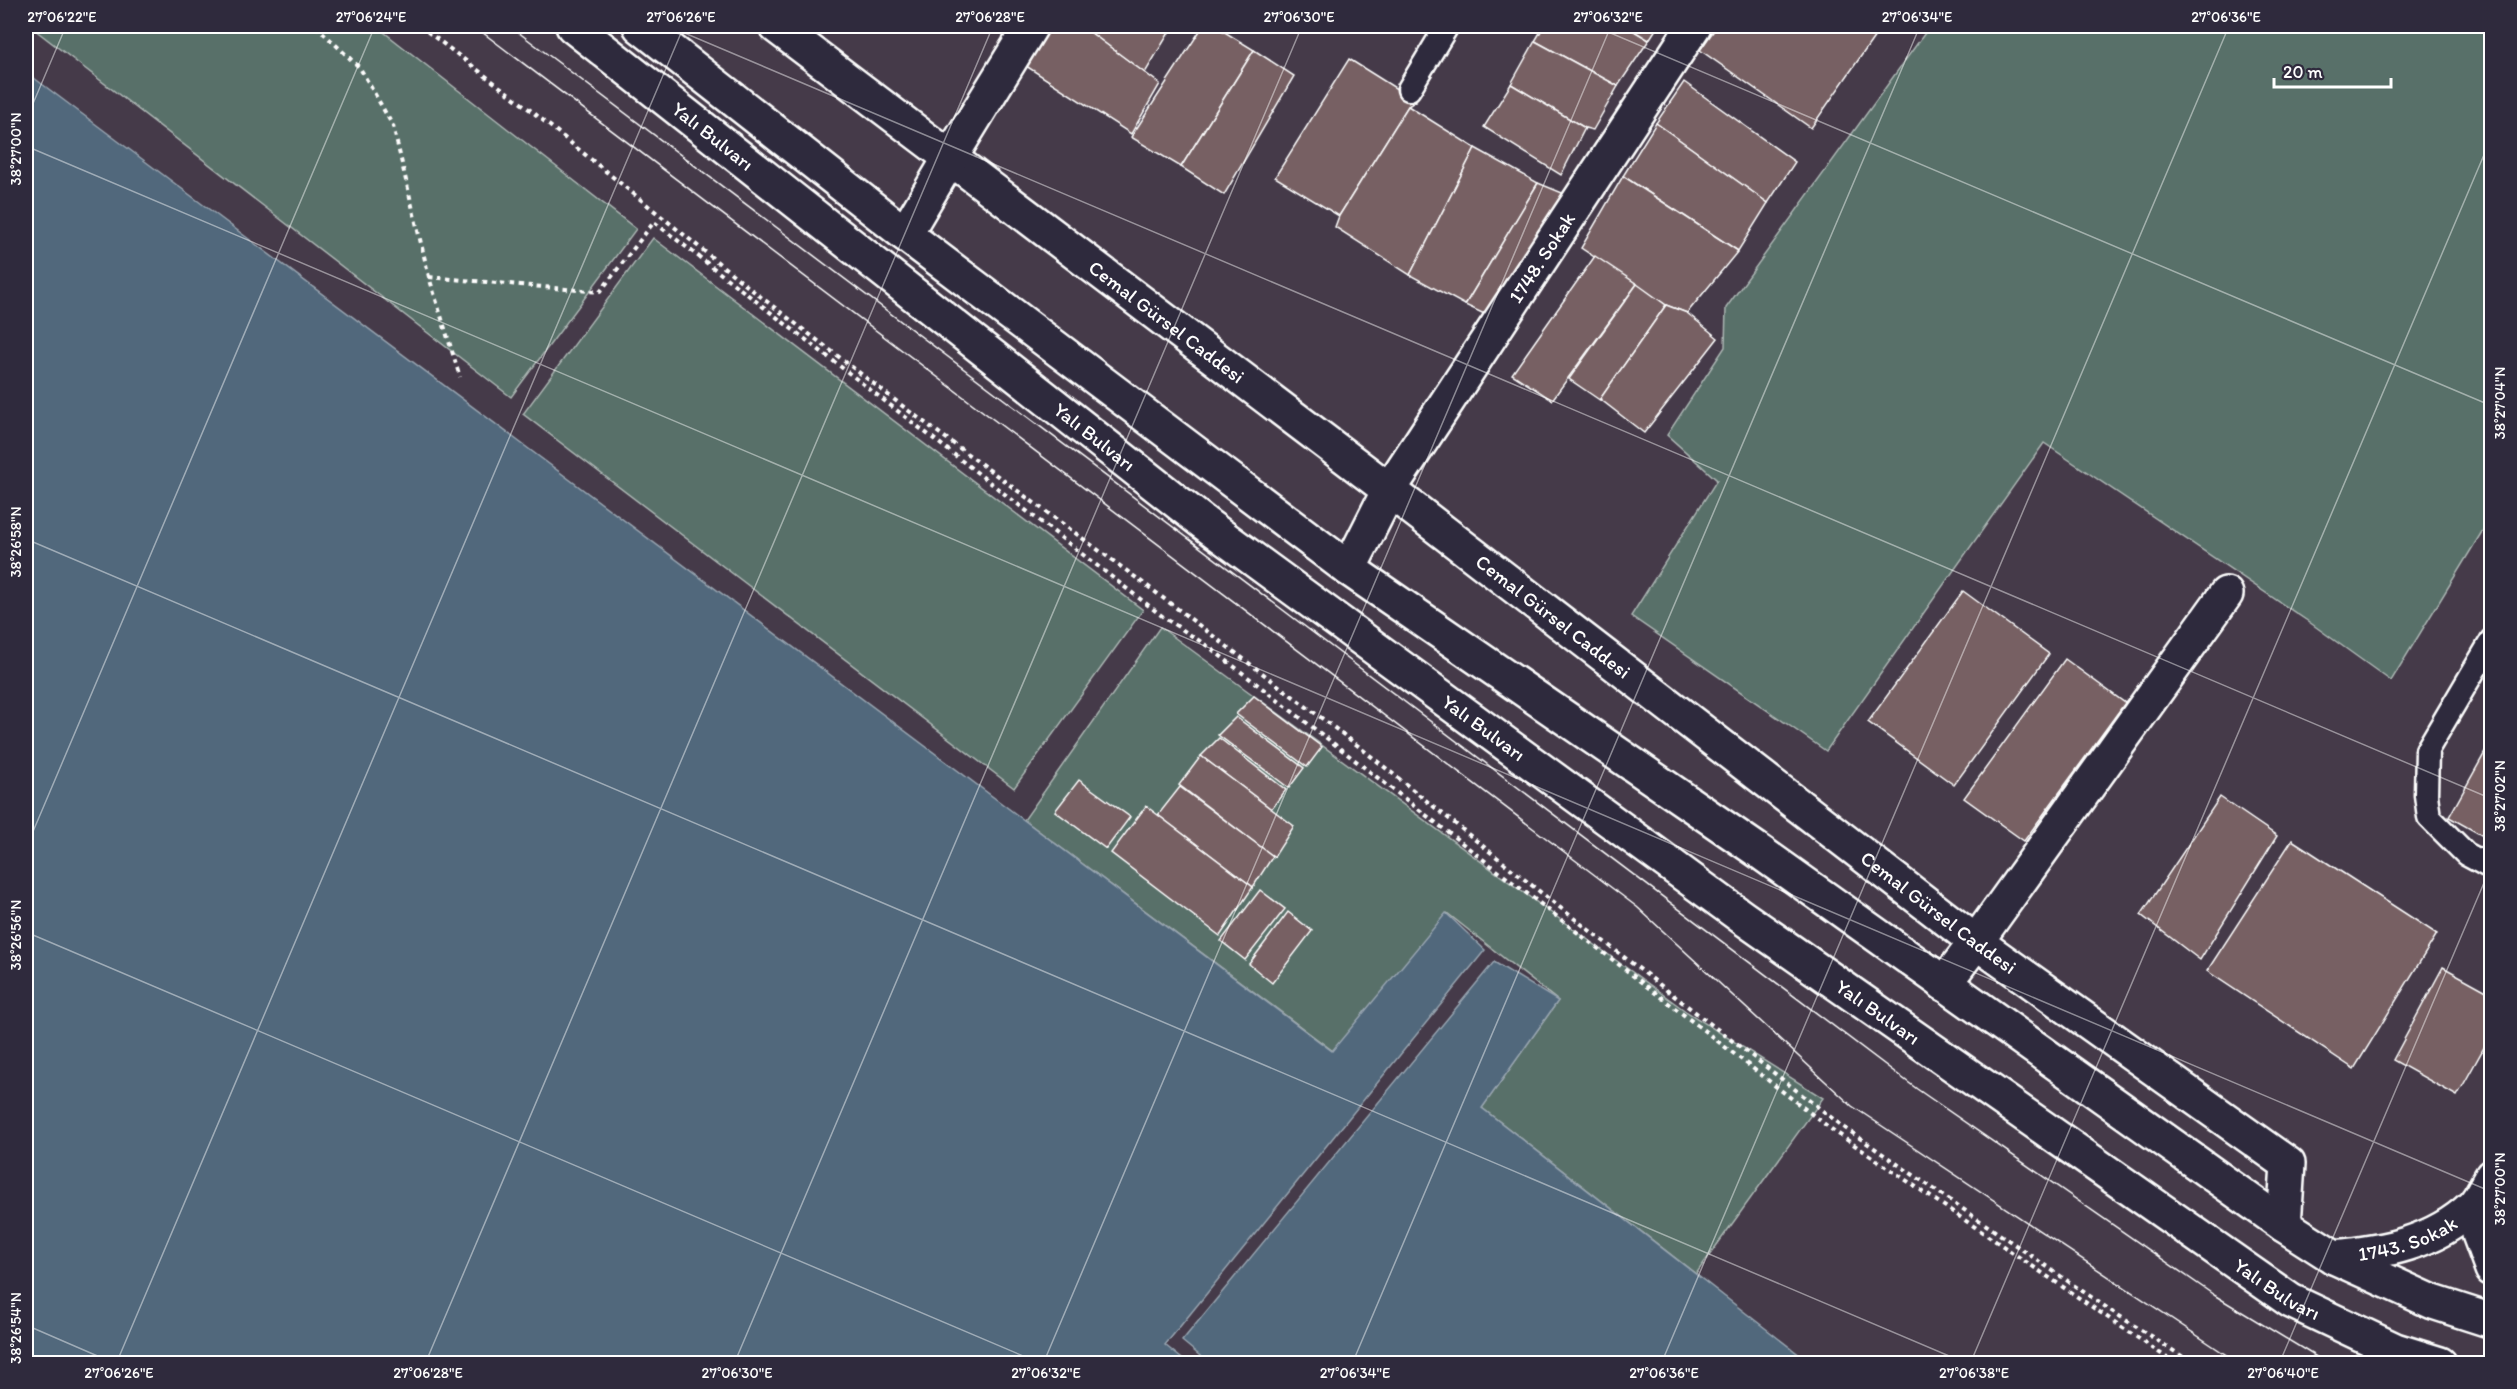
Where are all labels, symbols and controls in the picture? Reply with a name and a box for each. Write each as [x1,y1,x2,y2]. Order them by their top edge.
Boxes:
text: 27°06'22"E [27,8,97,26]
text: 27°06'24"E [336,8,406,26]
text: 27°06'26"E [646,8,716,26]
text: 27°06'28"E [955,8,1025,26]
text: 27°06'30"E [1264,8,1334,26]
text: 27°06'32"E [1573,8,1643,26]
text: 27°06'34"E [1882,8,1952,26]
text: 27°06'36"E [2191,8,2261,26]
scale bar [2274,51,2391,89]
text: 20 m [2283,61,2323,83]
street label: Yalı Bulvarı [667,97,759,176]
text: 38°27'00"N [7,112,25,186]
street label: 1748. Sokak [1503,208,1580,308]
street label: Cemal Gürsel Caddesi [1084,255,1249,388]
text: 38°27'04"N [2491,367,2509,439]
street label: Yalı Bulvarı [1049,397,1140,476]
text: 38°26'58"N [7,506,25,578]
street label: Cemal Gürsel Caddesi [1471,549,1635,684]
street label: Yalı Bulvarı [1437,689,1530,766]
text: 38°27'02"N [2491,760,2509,832]
street label: Cemal Gürsel Caddesi [1856,846,2021,979]
text: 38°26'56"N [7,900,25,970]
street label: Yalı Bulvarı [1831,974,1925,1050]
text: 38°27'00"N [2491,1152,2509,1226]
street label: 1743. Sokak [2356,1211,2462,1266]
street label: Yalı Bulvarı [2229,1253,2324,1325]
text: 38°26'54"N [7,1292,25,1364]
text: 27°06'26"E [84,1364,154,1382]
text: 27°06'28"E [393,1364,463,1382]
text: 27°06'30"E [702,1364,772,1382]
text: 27°06'32"E [1011,1364,1081,1382]
text: 27°06'34"E [1320,1364,1390,1382]
text: 27°06'36"E [1629,1364,1699,1382]
text: 27°06'38"E [1939,1364,2009,1382]
text: 27°06'40"E [2247,1364,2319,1382]

